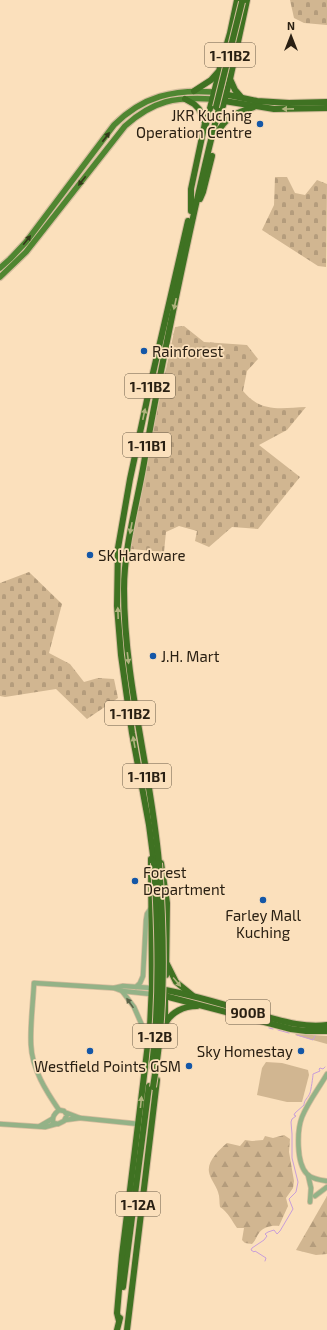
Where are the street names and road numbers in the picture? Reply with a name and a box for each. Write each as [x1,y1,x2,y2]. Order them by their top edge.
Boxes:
road number: 1-11B2 [205,43,255,67]
road number: 1-11B2 [125,374,175,398]
road number: 1-11B1 [123,433,171,457]
road number: 1-11B2 [105,701,155,725]
road number: 1-11B1 [123,764,171,788]
road number: 900B [226,1000,270,1024]
road number: 1-12B [133,1024,177,1048]
road number: 1-12A [116,1192,160,1216]

